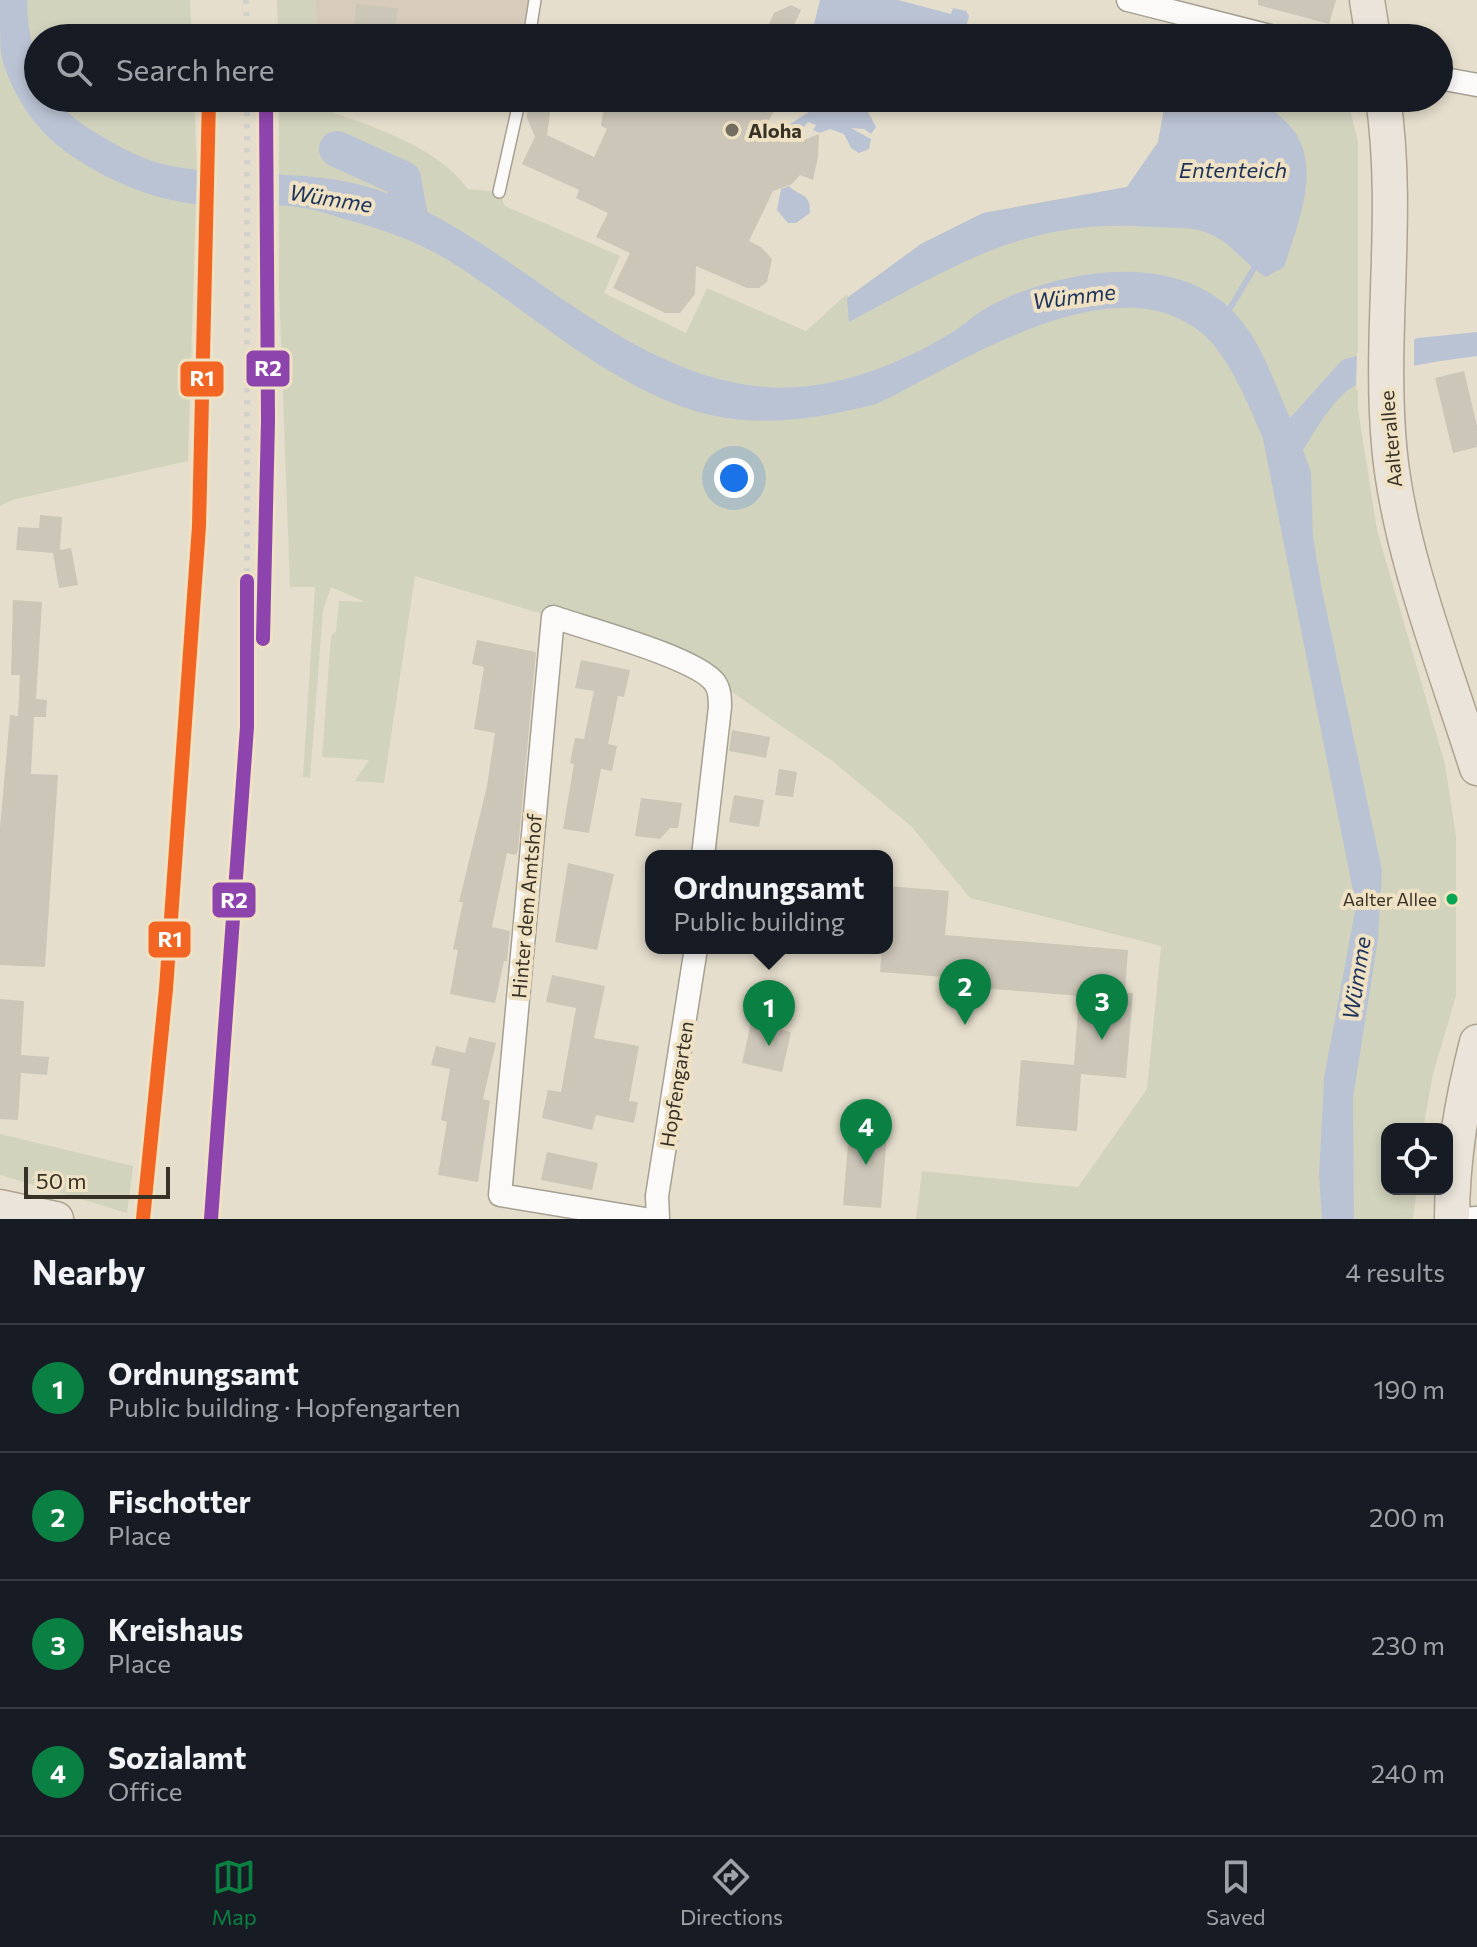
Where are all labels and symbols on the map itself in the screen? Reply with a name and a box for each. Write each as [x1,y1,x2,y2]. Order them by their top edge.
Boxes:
place label: Aloha [748,118,802,142]
marker: Aloha [723,121,741,139]
water label: Ententeich [1179,156,1287,183]
water label: Wümme [288,178,375,218]
water label: Wümme [1031,277,1118,314]
line badge: R2 [245,349,291,388]
text: R2 [254,354,282,381]
line badge: R1 [179,360,225,398]
text: R1 [189,364,215,391]
street label: Aalterallee [1374,390,1406,488]
your location [714,458,754,498]
street label: Hinter dem Amtshof [506,813,546,999]
line badge: R2 [211,881,257,919]
text: R2 [220,886,248,913]
place label: Aalter Allee [1343,888,1437,910]
marker: Aalter Allee [1444,891,1460,907]
line badge: R1 [147,920,192,959]
text: R1 [157,925,183,952]
water label: Wümme [1336,934,1376,1021]
pin: 2 [939,959,991,1025]
pin: 3 [1076,974,1128,1040]
pin: 1 [743,980,795,1046]
street label: Hopfengarten [654,1019,698,1149]
pin: 4 [840,1099,892,1165]
scale bar [24,1163,170,1199]

